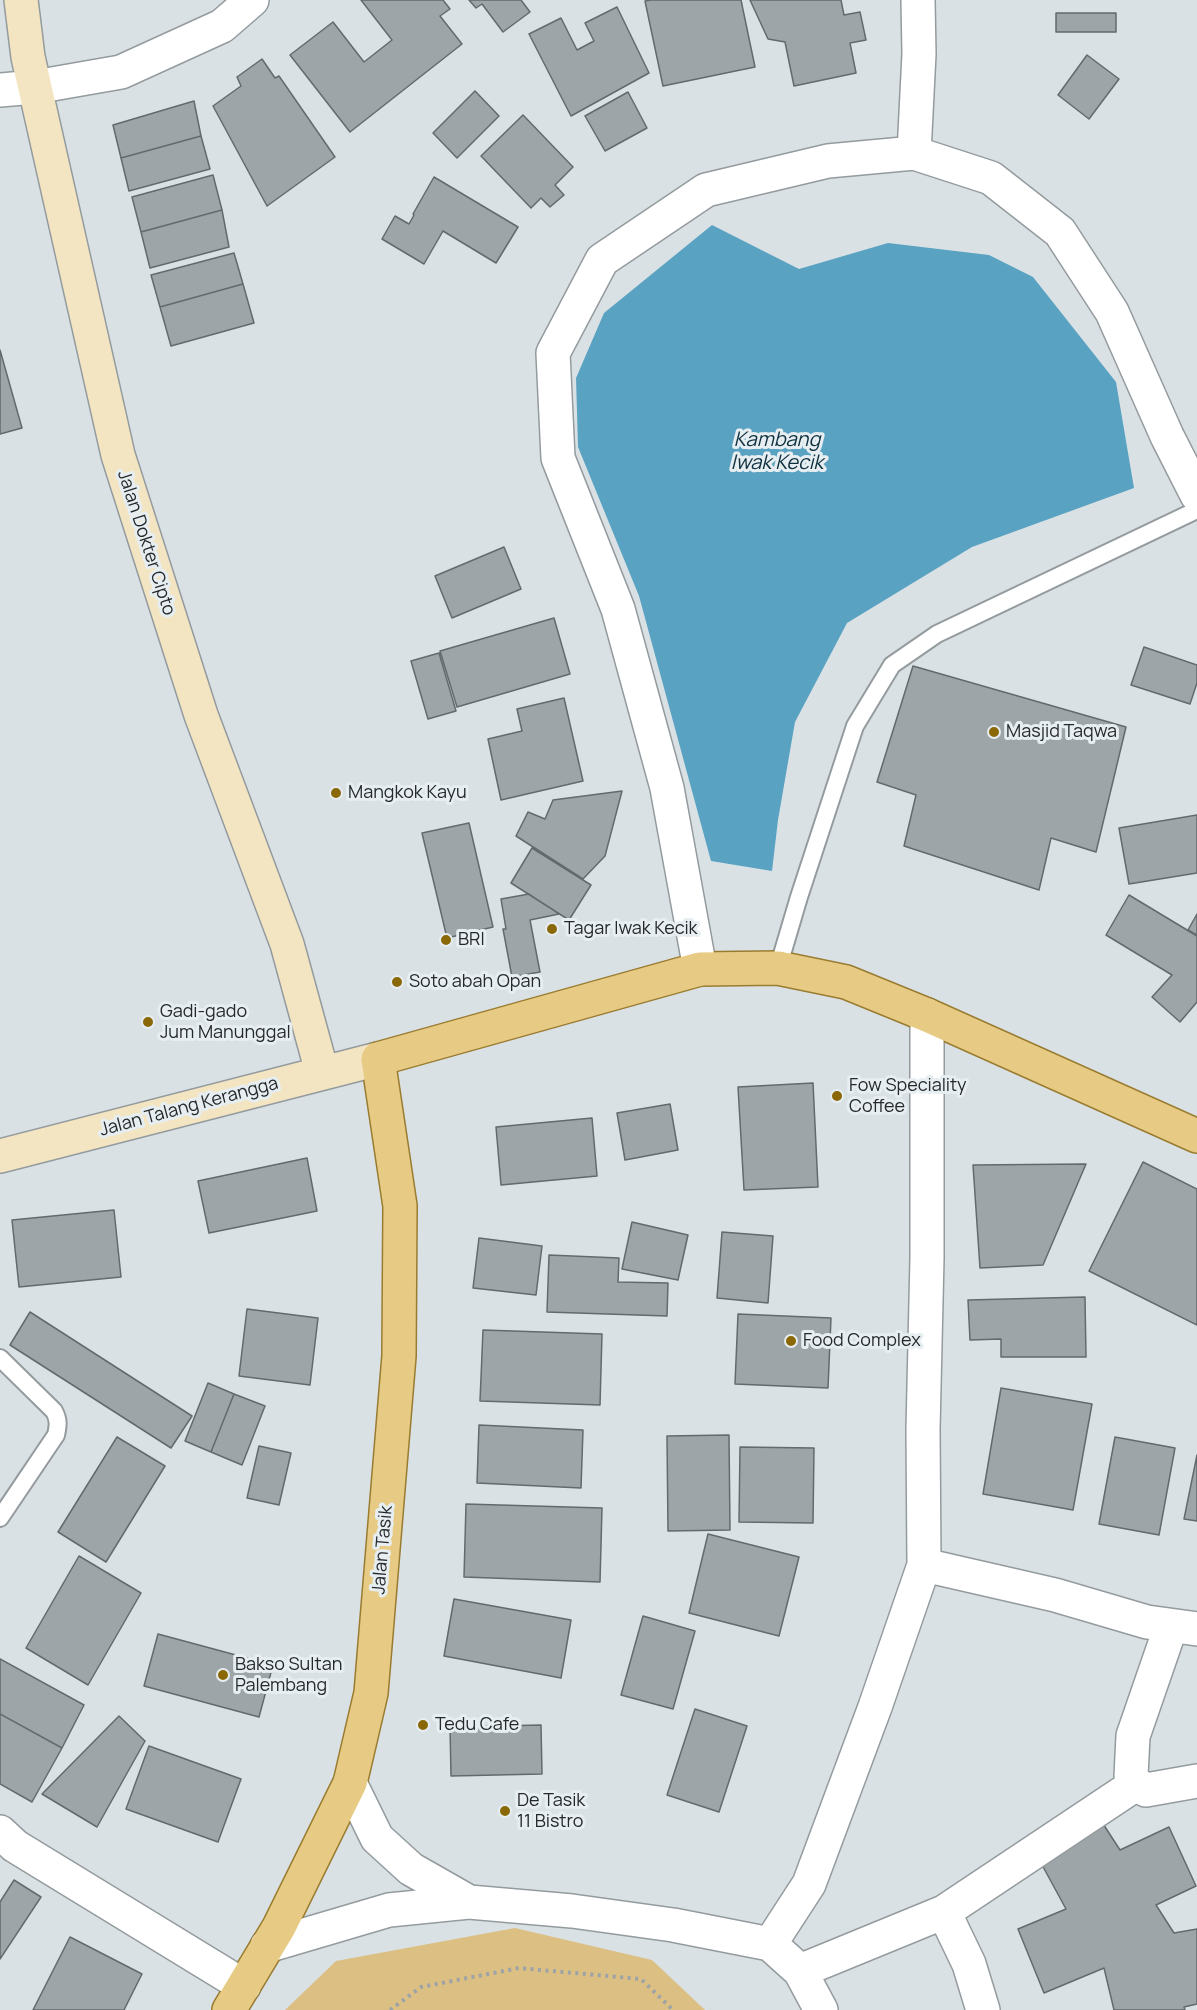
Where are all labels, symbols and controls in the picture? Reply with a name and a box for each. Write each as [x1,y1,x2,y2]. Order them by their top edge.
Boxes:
water label: Kambang Iwak Kecik [731,428,823,475]
street label: Jalan Dokter Cipto [112,468,180,618]
place label: Masjid Taqwa [1006,721,1117,743]
marker: Masjid Taqwa [987,725,1001,739]
place label: Mangkok Kayu [348,782,467,804]
marker: Mangkok Kayu [329,786,343,800]
place label: Tagar Iwak Kecik [564,918,698,940]
marker: Tagar Iwak Kecik [545,922,559,936]
place label: BRI [458,929,485,951]
marker: BRI [439,933,453,947]
place label: Soto abah Opan [409,971,541,993]
marker: Soto abah Opan [390,975,404,989]
place label: Gadi-gado Jum Manunggal [160,1001,291,1044]
marker: Gadi-gado Jum Manunggal [141,1015,155,1029]
street label: Jalan Talang Kerangga [97,1073,281,1141]
place label: Fow Speciality Coffee [849,1075,967,1118]
marker: Fow Speciality Coffee [830,1089,844,1103]
place label: Food Complex [803,1330,921,1352]
marker: Food Complex [784,1334,798,1348]
street label: Jalan Tasik [368,1505,398,1595]
place label: Bakso Sultan Palembang [235,1654,342,1696]
marker: Bakso Sultan Palembang [216,1668,230,1682]
place label: Tedu Cafe [435,1714,519,1736]
marker: Tedu Cafe [416,1718,430,1732]
place label: De Tasik 11 Bistro [517,1790,585,1832]
marker: De Tasik 11 Bistro [498,1804,512,1818]

